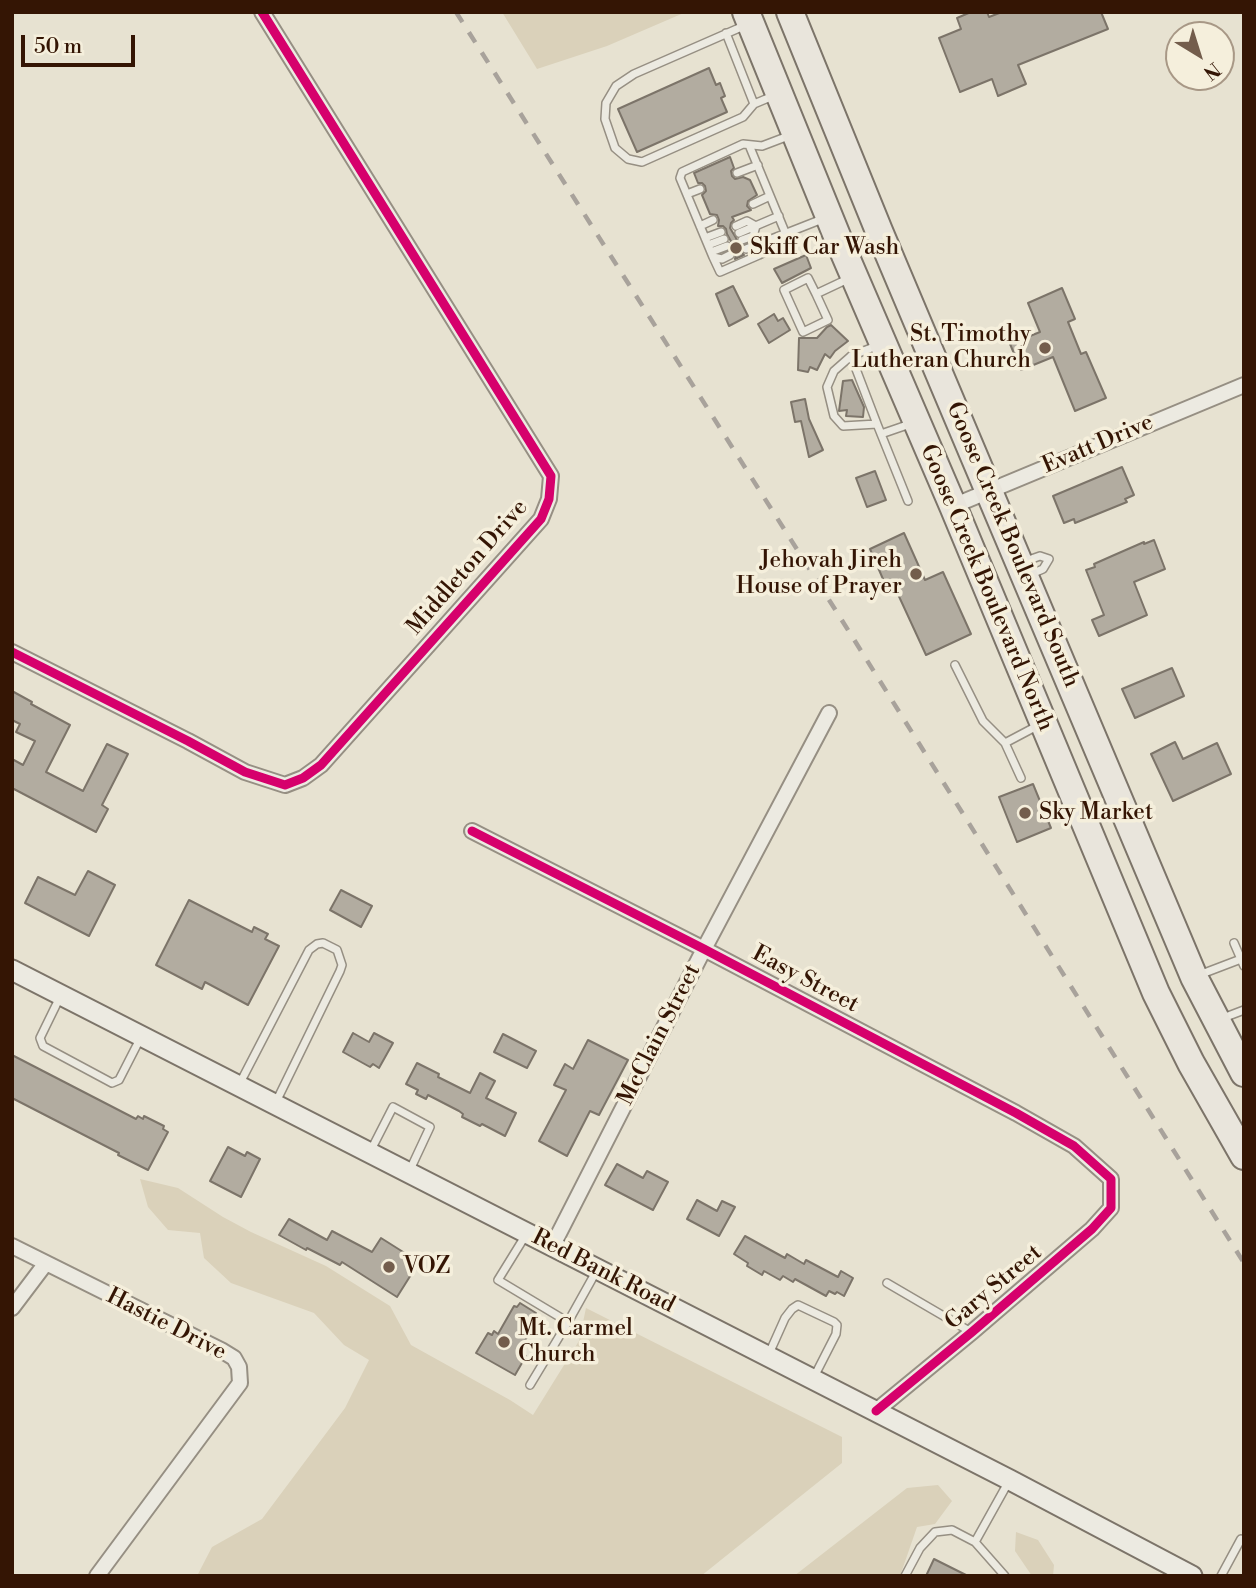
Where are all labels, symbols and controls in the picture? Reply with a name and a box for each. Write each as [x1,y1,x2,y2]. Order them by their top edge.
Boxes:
scale bar [24,21,138,65]
north arrow [1165,21,1235,91]
text: 50 m [34,34,82,60]
text: N [1198,57,1225,85]
place label: Skiff Car Wash [750,234,899,262]
marker: Skiff Car Wash [728,240,744,256]
place label: St. Timothy Lutheran Church [852,321,1031,375]
marker: St. Timothy Lutheran Church [1037,340,1053,356]
street label: Goose Creek Boulevard South [939,398,1085,692]
street label: Evatt Drive [1038,409,1158,481]
street label: Goose Creek Boulevard North [913,441,1059,735]
street label: Middleton Drive [402,495,534,641]
place label: Jehovah Jireh House of Prayer [736,547,902,601]
marker: Jehovah Jireh House of Prayer [908,566,924,582]
place label: Sky Market [1039,799,1153,827]
marker: Sky Market [1017,805,1033,821]
street label: Easy Street [747,940,863,1020]
street label: McClain Street [613,960,707,1110]
street label: Red Bank Road [527,1224,679,1320]
street label: Gary Street [940,1240,1048,1336]
place label: VOZ [403,1253,450,1281]
marker: VOZ [381,1259,397,1275]
street label: Hastie Drive [101,1283,231,1367]
place label: Mt. Carmel Church [518,1315,633,1369]
marker: Mt. Carmel Church [496,1334,512,1350]

